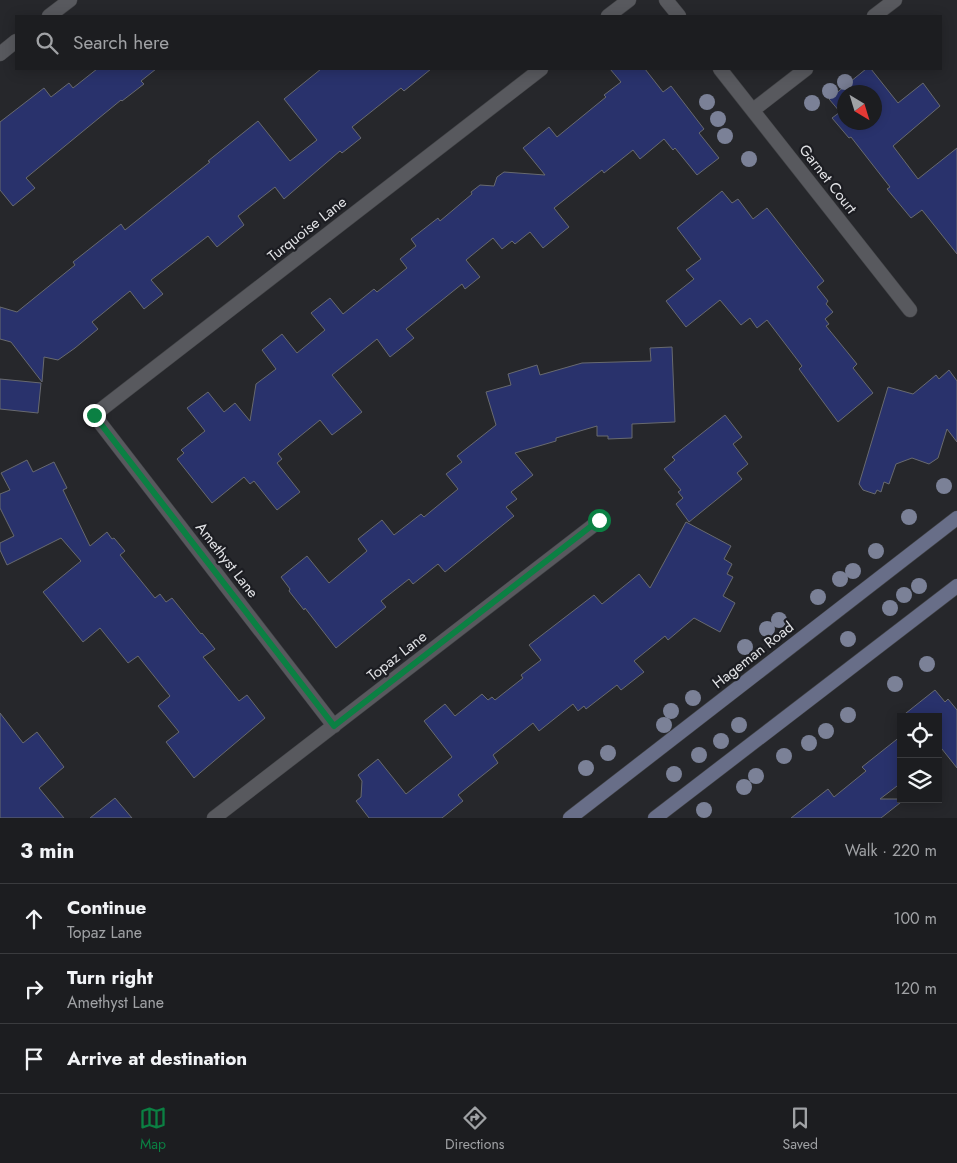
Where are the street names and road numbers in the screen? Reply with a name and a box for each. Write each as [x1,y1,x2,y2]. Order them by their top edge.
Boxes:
street label: Garnet Court [794,140,862,219]
street label: Turquoise Lane [263,191,351,267]
street label: Amethyst Lane [190,517,264,603]
street label: Hageman Road [708,616,798,694]
street label: Topaz Lane [362,625,432,686]

